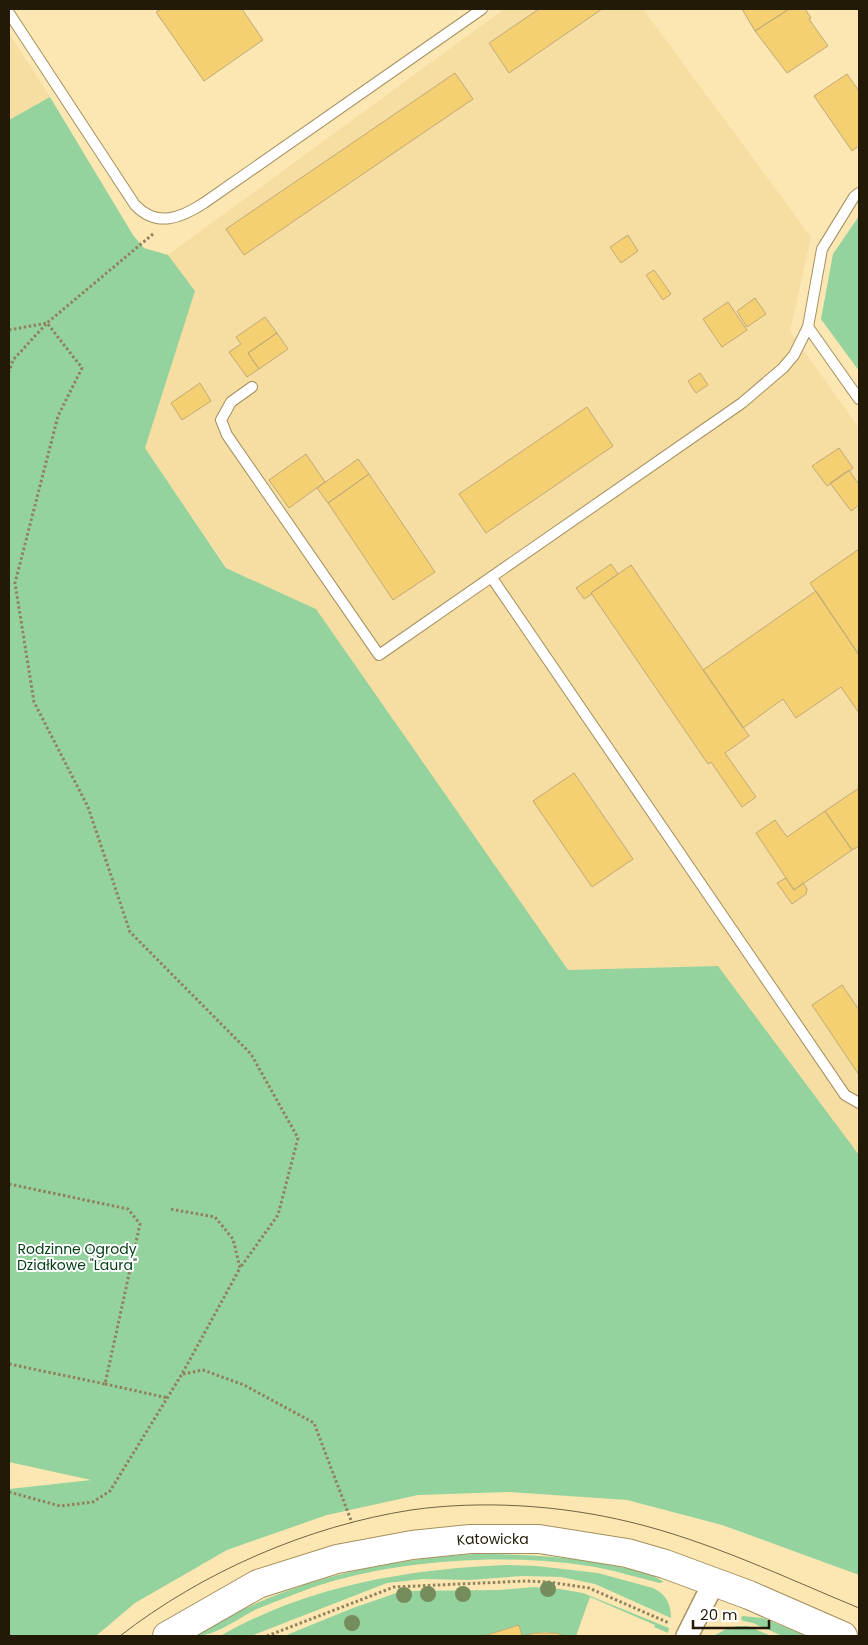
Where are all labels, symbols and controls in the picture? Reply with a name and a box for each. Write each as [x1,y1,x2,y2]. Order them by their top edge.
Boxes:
park label: Rodzinne Ogrody Działkowe "Laura" [17,1239,137,1275]
street label: Katowicka [456,1529,529,1550]
scale bar [693,1598,769,1630]
text: 20 m [700,1604,738,1625]

